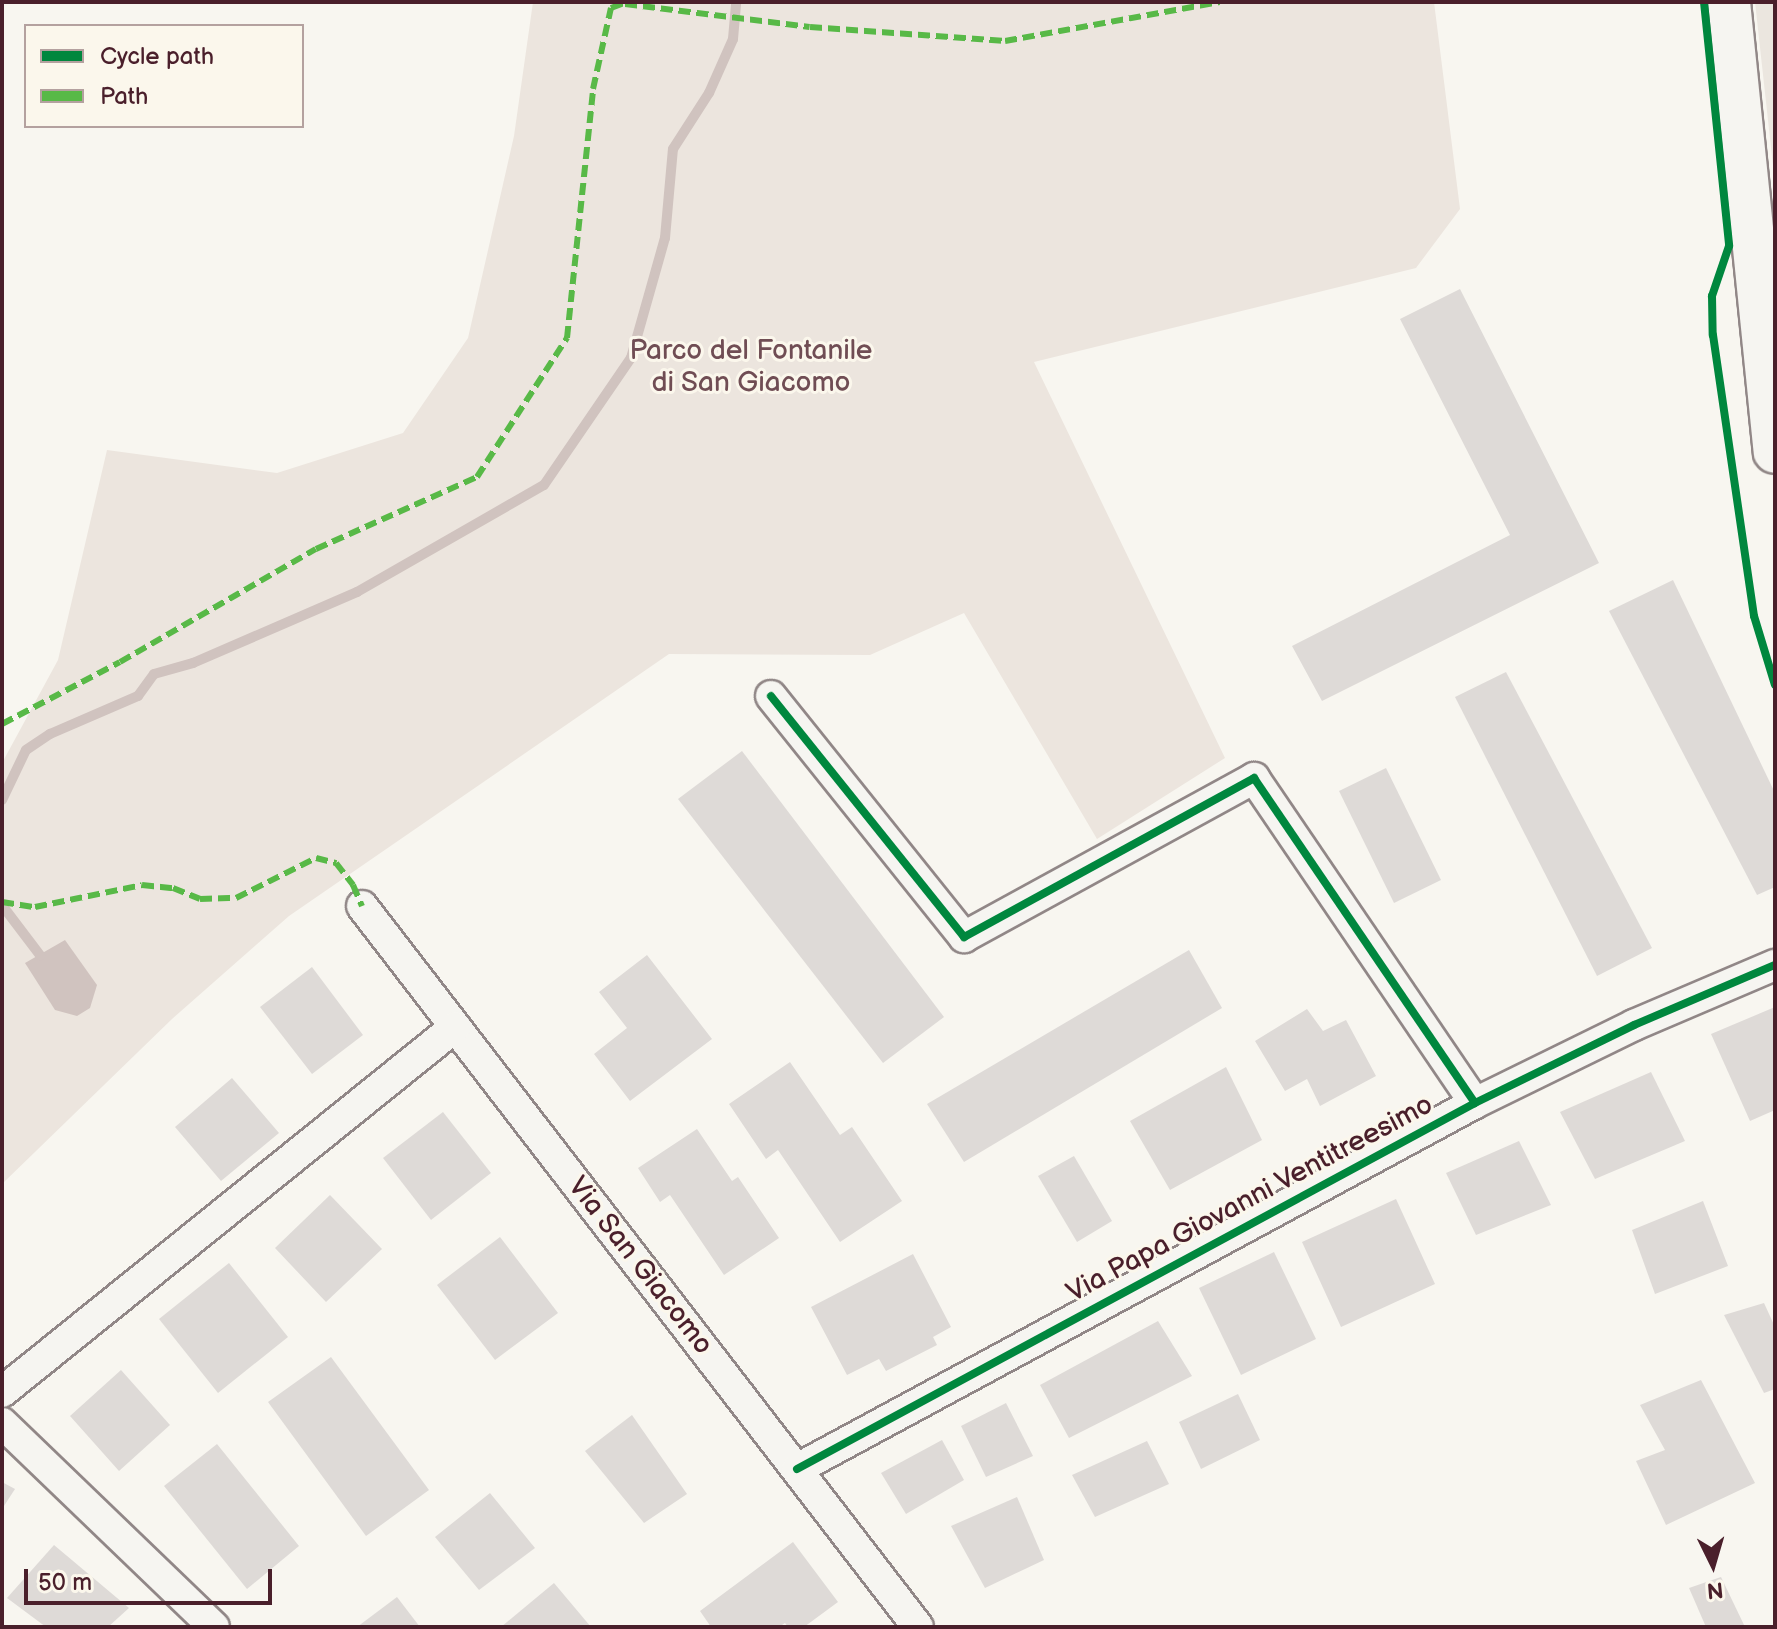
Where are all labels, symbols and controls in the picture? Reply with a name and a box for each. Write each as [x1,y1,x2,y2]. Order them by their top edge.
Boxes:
legend [24,24,304,128]
text: Cycle path [100,42,214,71]
text: Path [100,82,148,111]
park label: Parco del Fontanile di San Giacomo [630,334,872,400]
street label: Via Papa Giovanni Ventitreesimo [1061,1088,1439,1310]
street label: Via San Giacomo [560,1170,720,1362]
north arrow [1673,1525,1753,1605]
scale bar [28,1553,276,1603]
text: 50 m [38,1568,92,1597]
text: N [1706,1575,1725,1604]

